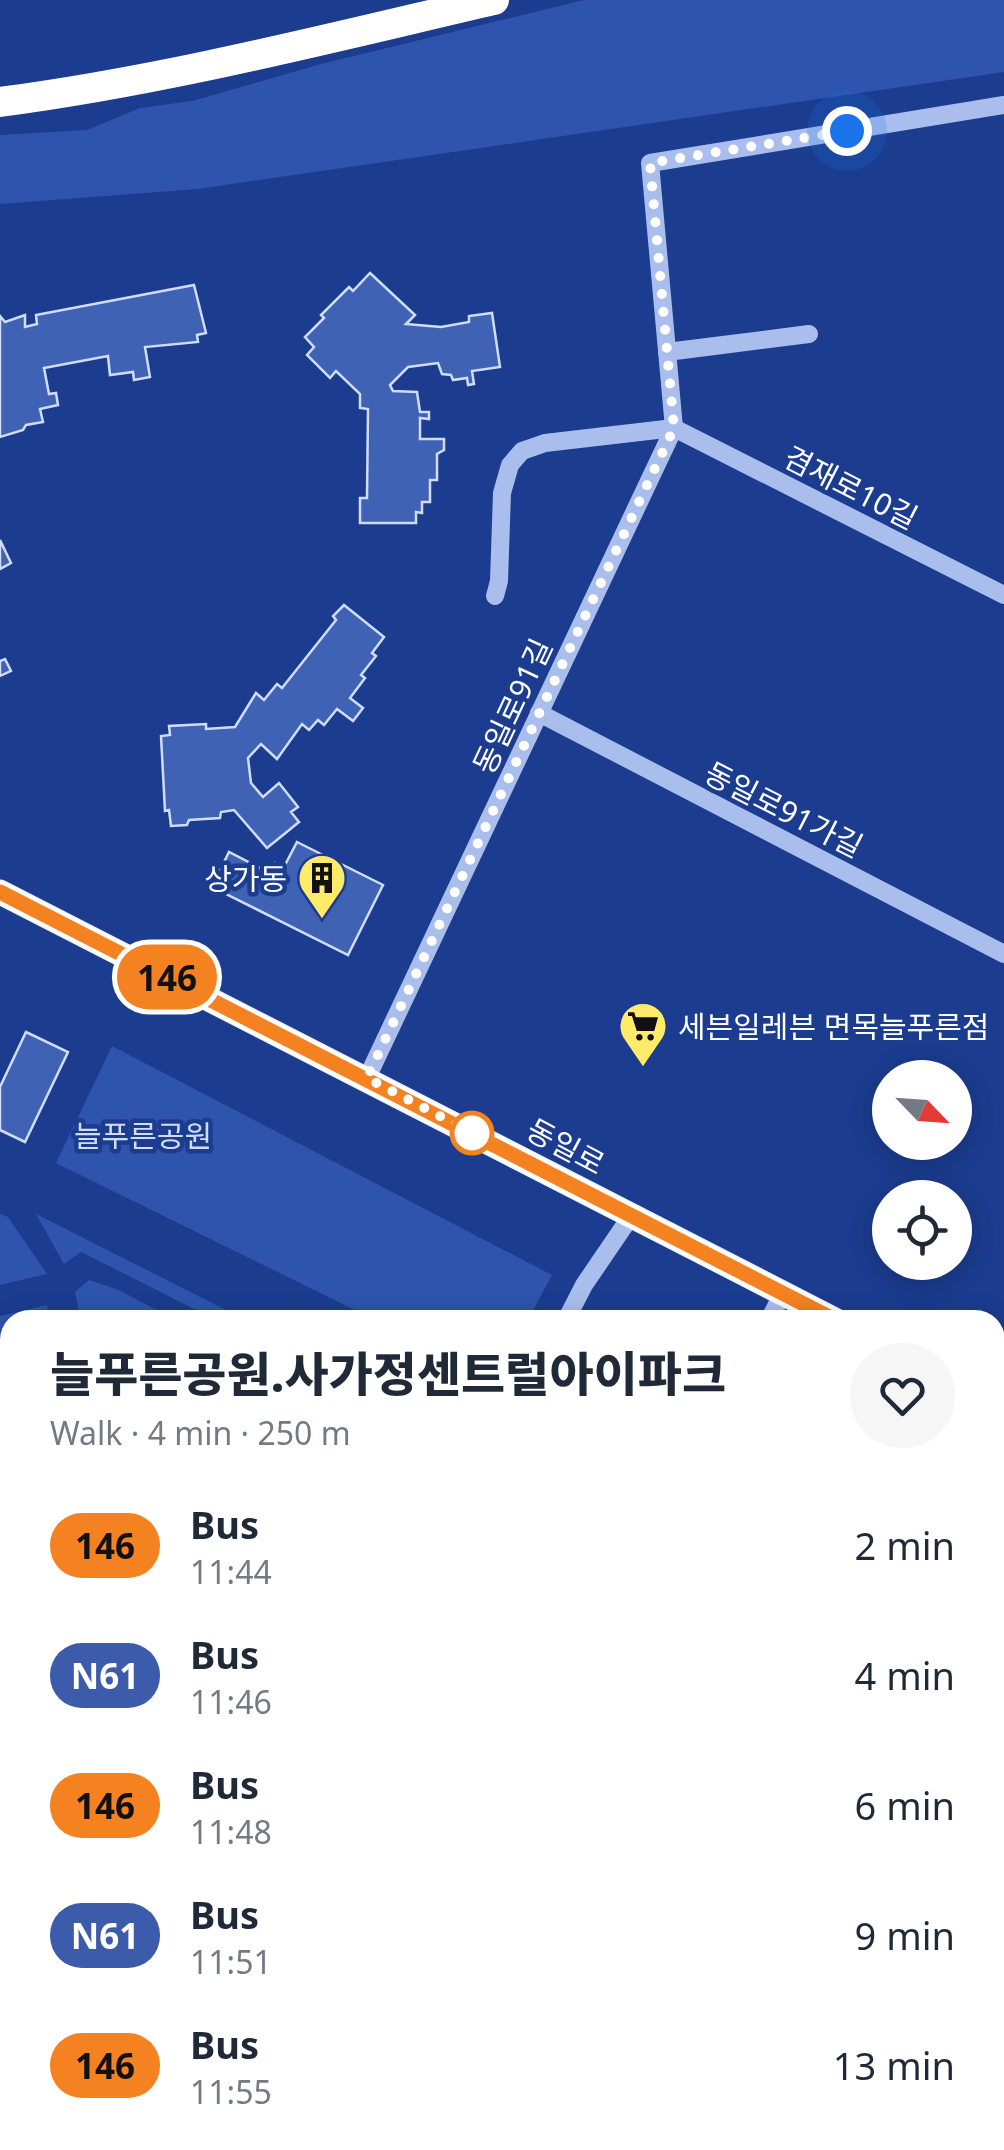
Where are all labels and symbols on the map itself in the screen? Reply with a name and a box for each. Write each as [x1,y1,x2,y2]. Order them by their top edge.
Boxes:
your location [822,106,872,156]
street label: 겸재로10길 [777,436,925,538]
street label: 동일로91길 [463,632,561,780]
street label: 동일로91가길 [698,752,870,866]
building icon: 상가동 [296,852,348,920]
place label: 상가동 [204,858,287,899]
line badge: 146 [110,944,224,1010]
supermarket icon: 세븐일레븐 면목늘푸른점 [617,1000,669,1068]
place label: 세븐일레븐 면목늘푸른점 [678,1006,989,1047]
north arrow [872,1060,972,1160]
street label: 동일로 [520,1108,612,1184]
unlabelled marker [451,1112,493,1154]
park label: 늘푸른공원 [74,1115,212,1156]

